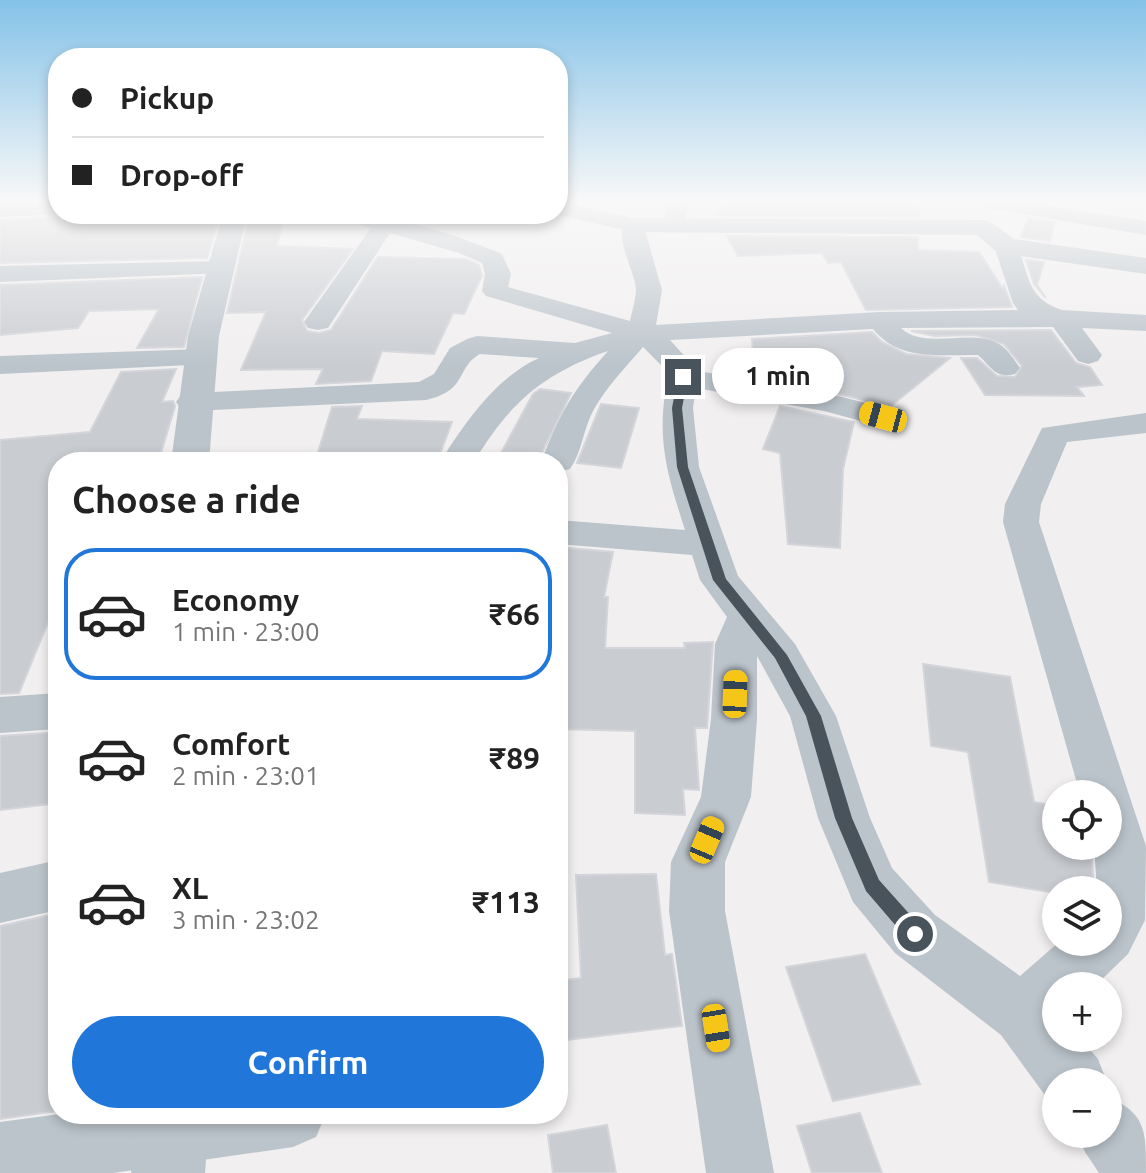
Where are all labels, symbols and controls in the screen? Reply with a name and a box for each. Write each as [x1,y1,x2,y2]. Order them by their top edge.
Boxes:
text: Pickup [120,81,214,115]
text: Drop-off [120,158,243,192]
callout: 1 min [711,349,843,405]
route end [665,359,701,395]
text: 1 min [745,361,811,390]
car [857,399,909,435]
text: Choose a ride [72,479,301,520]
icon: car [76,578,148,650]
text: Economy [172,583,299,617]
text: ₹66 [489,597,540,631]
text: 1 min · 23:00 [172,617,320,646]
car [722,670,748,718]
icon: car [76,722,148,794]
text: Comfort [172,727,290,761]
text: ₹89 [489,741,540,775]
text: 2 min · 23:01 [172,761,320,790]
map controls [1042,780,1122,1148]
button: locate [1042,780,1122,860]
car [687,813,727,867]
icon: car [76,866,148,938]
text: XL [172,871,208,905]
button: layers [1042,876,1122,956]
text: ₹113 [472,885,540,919]
text: 3 min · 23:02 [172,905,320,934]
route start [897,916,933,952]
button: + [1042,972,1122,1052]
car [700,1002,732,1054]
button: Confirm [72,1016,544,1108]
button: − [1042,1068,1122,1148]

